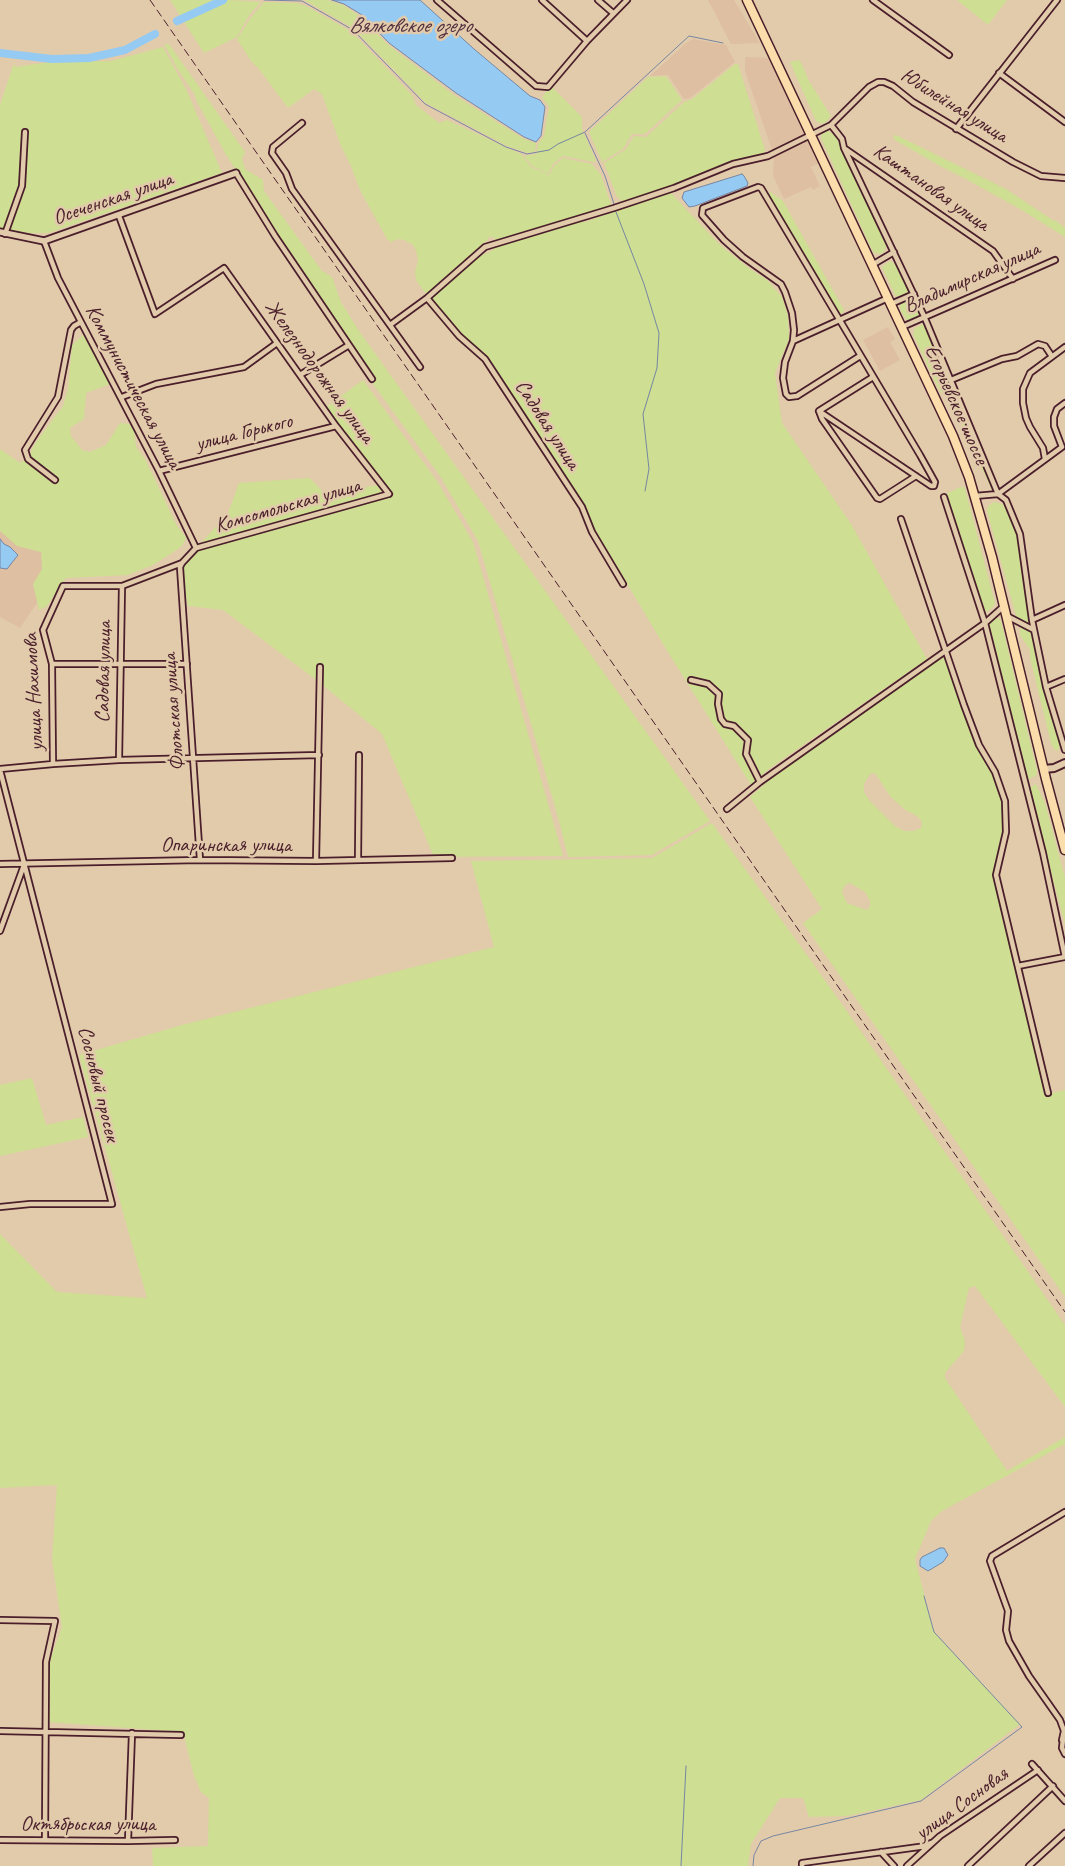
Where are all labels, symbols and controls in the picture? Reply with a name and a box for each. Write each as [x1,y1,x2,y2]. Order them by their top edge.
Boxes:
water label: Вялковское озеро [349,13,471,39]
street label: Юбилейная улица [896,63,1012,149]
street label: Каштановая улица [868,139,994,237]
street label: Осеченская улица [50,167,176,231]
street label: Владимирская улица [900,237,1044,319]
street label: Железнодорожная улица [259,296,379,448]
street label: Коммунистическая улица [79,301,187,473]
street label: Егорьевское шоссе [918,341,994,469]
street label: Садовая улица [509,375,585,475]
street label: улица Горького [193,409,295,457]
street label: Комсомольская улица [212,473,364,539]
street label: Садовая улица [91,621,117,723]
street label: улица Нахимова [18,632,50,752]
street label: Флотская улица [157,652,191,772]
street label: Опаринская улица [161,832,291,858]
street label: Сосновый просек [72,1024,124,1144]
street label: улица Сосновая [911,1762,1013,1846]
street label: Октябрьская улица [21,1811,155,1837]

